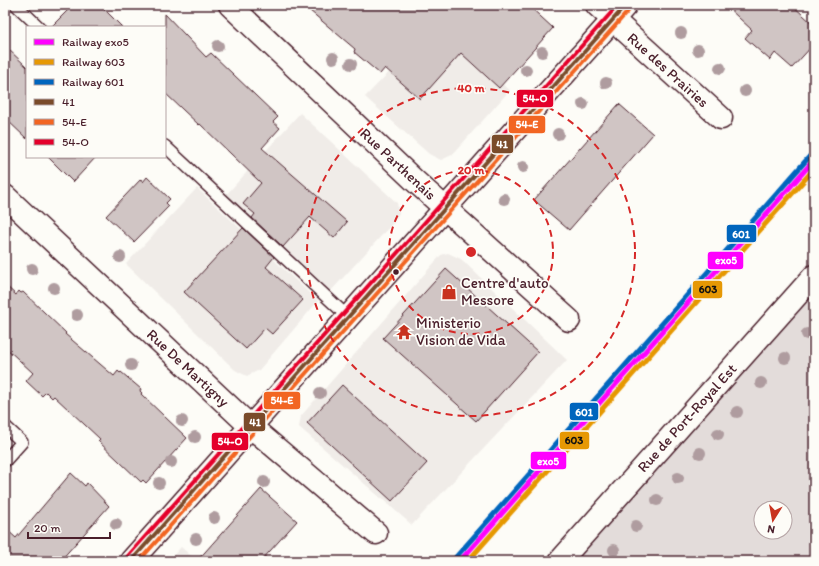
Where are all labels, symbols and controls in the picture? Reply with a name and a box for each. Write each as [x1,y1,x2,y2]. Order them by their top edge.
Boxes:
legend [26,26,166,158]
street label: Rue des Prairies [624,29,713,111]
text: Railway exo5 [62,35,129,49]
text: Railway 603 [62,55,125,69]
text: Railway 601 [62,75,124,89]
text: 40 m [457,81,486,95]
line badge: 54-O [516,89,554,108]
text: 54-O [523,92,547,105]
text: 41 [62,95,75,109]
text: 54-E [62,115,87,129]
line badge: 54-E [508,115,546,134]
text: 54-E [516,118,538,131]
street label: Rue Parthenais [356,124,440,204]
line badge: 41 [491,134,514,154]
text: 54-O [62,135,89,149]
text: 41 [496,138,509,151]
text: 20 m [458,163,485,177]
line badge: 601 [726,224,757,243]
text: 601 [732,228,751,241]
centre of rings [464,245,478,259]
line badge: exo5 [707,251,744,270]
text: exo5 [715,254,737,267]
unlabelled marker [391,267,401,277]
place label: Centre d'auto Messore [461,274,549,309]
line badge: 603 [692,280,723,299]
shop icon: Centre d'auto Messore [440,283,458,301]
text: 603 [699,283,717,296]
place label: Ministerio Vision de Vida [416,314,506,349]
temple icon: Ministerio Vision de Vida [395,323,413,341]
street label: Rue De Martigny [143,325,233,411]
street label: Rue de Port-Royal Est [634,360,741,476]
line badge: 54-E [263,391,301,410]
text: 54-E [271,394,293,407]
line badge: 601 [569,402,599,421]
text: 601 [575,406,594,419]
line badge: 41 [243,412,266,432]
text: 41 [249,416,262,429]
line badge: 603 [559,431,590,450]
line badge: 54-O [211,432,249,451]
text: 603 [565,434,583,447]
text: 54-O [218,435,242,448]
line badge: exo5 [530,451,567,470]
text: exo5 [537,455,559,468]
north arrow [753,500,793,540]
scale bar [28,514,110,540]
text: 20 m [34,521,61,535]
text: N [766,522,776,536]

